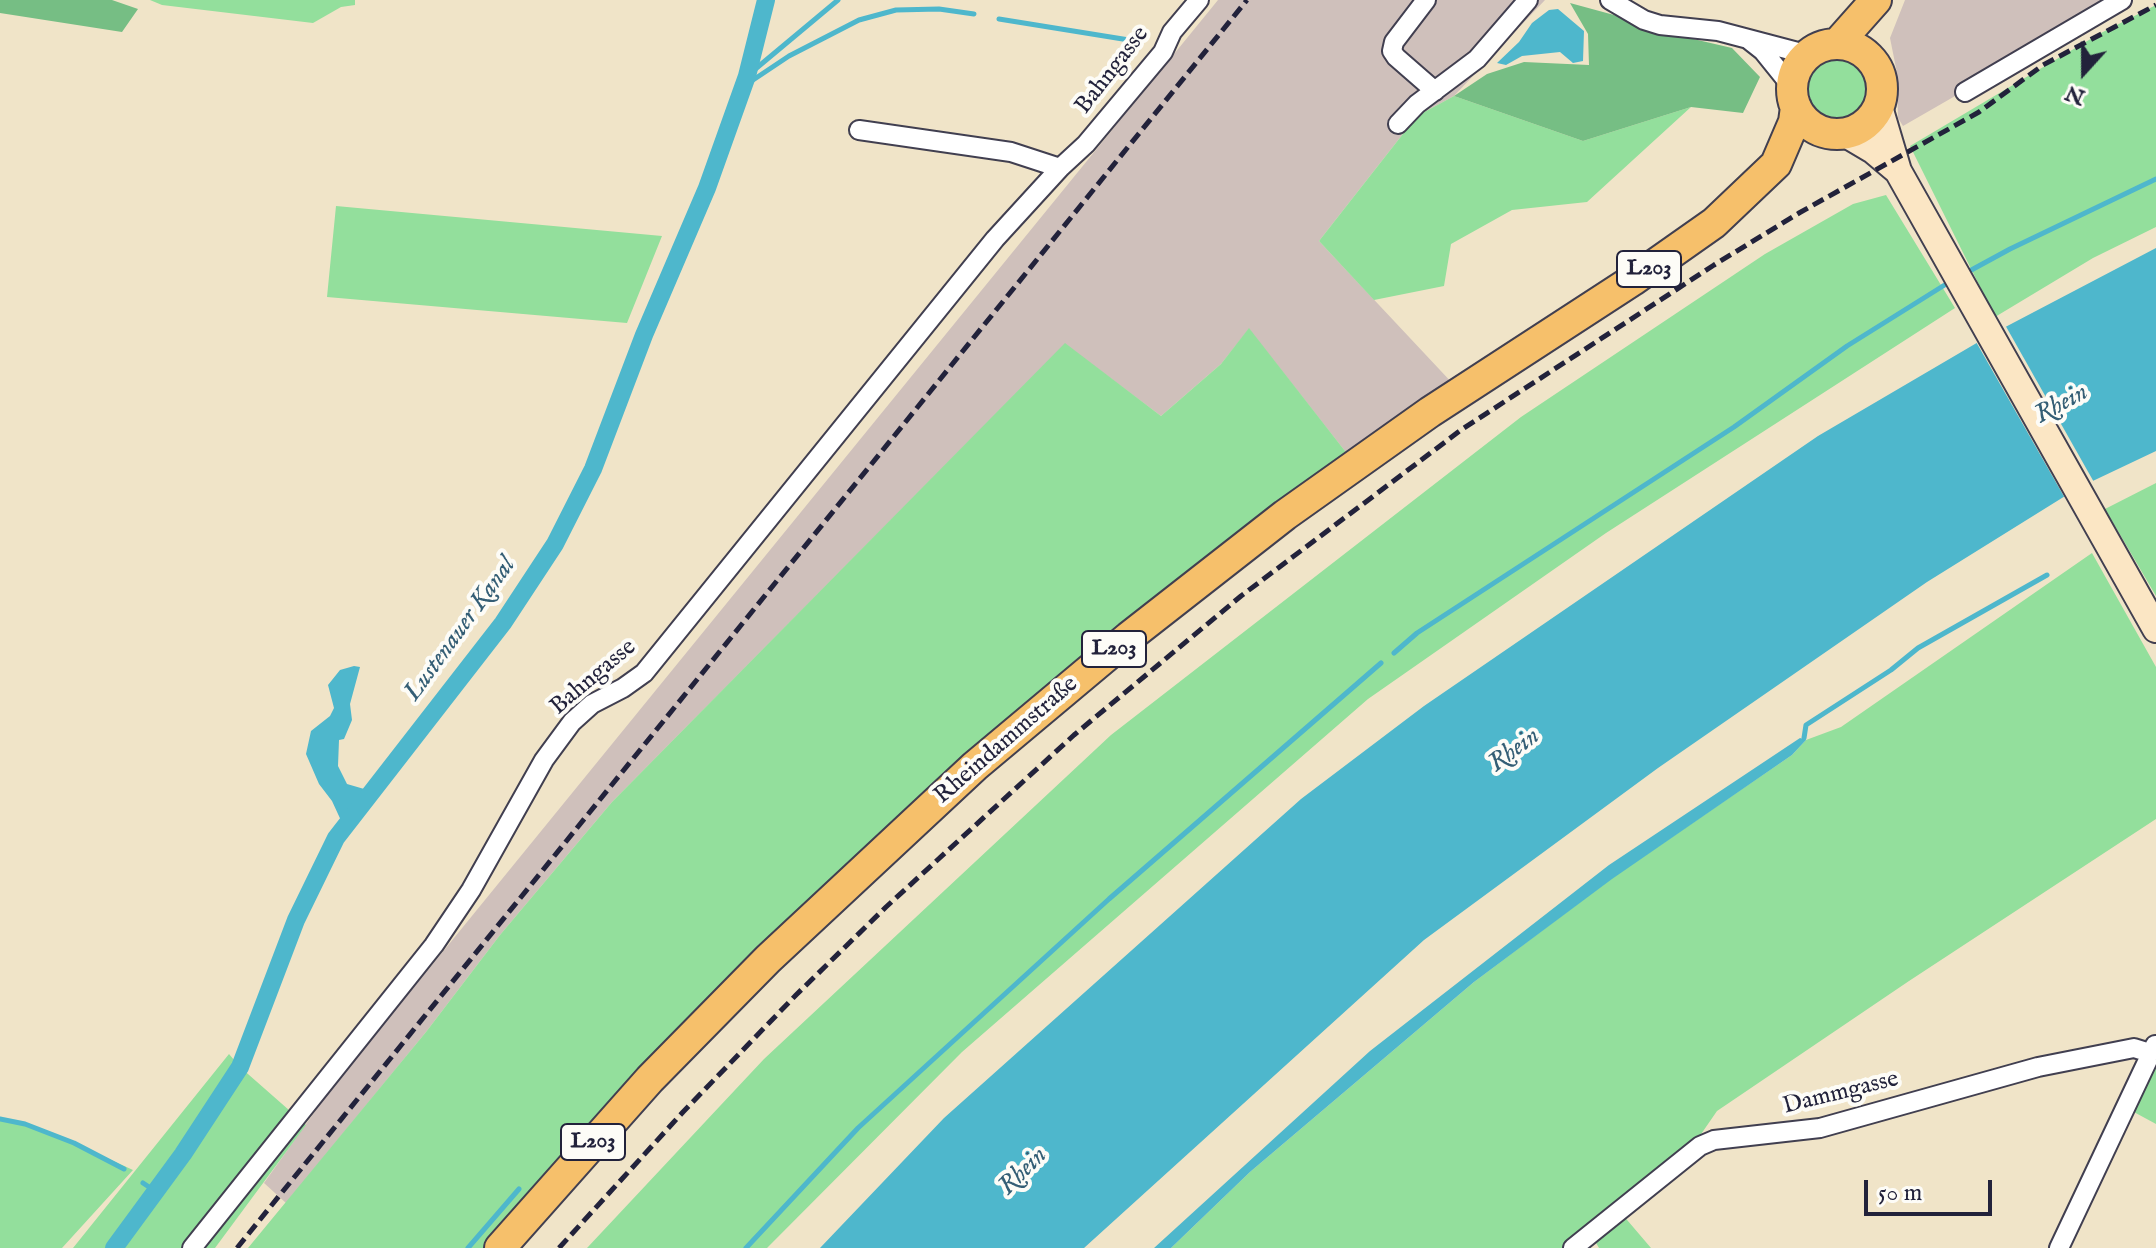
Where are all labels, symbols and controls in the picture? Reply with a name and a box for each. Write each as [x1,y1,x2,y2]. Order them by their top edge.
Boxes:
street label: Bahngasse [1070,22,1156,120]
north arrow [2044,32,2124,112]
text: N [2061,78,2089,111]
road number: L203 [1617,251,1681,287]
water label: Rhein [2030,378,2094,432]
water label: Lustenauer Kanal [398,552,524,708]
road number: L203 [1082,631,1146,667]
street label: Bahngasse [545,634,643,722]
street label: Rheindammstraße [929,671,1085,811]
water label: Rhein [1483,722,1547,780]
street label: Dammgasse [1780,1066,1902,1122]
road number: L203 [561,1124,625,1160]
water label: Rhein [993,1141,1055,1203]
scale bar [1868,1164,1996,1214]
text: 50 m [1878,1178,1922,1209]

